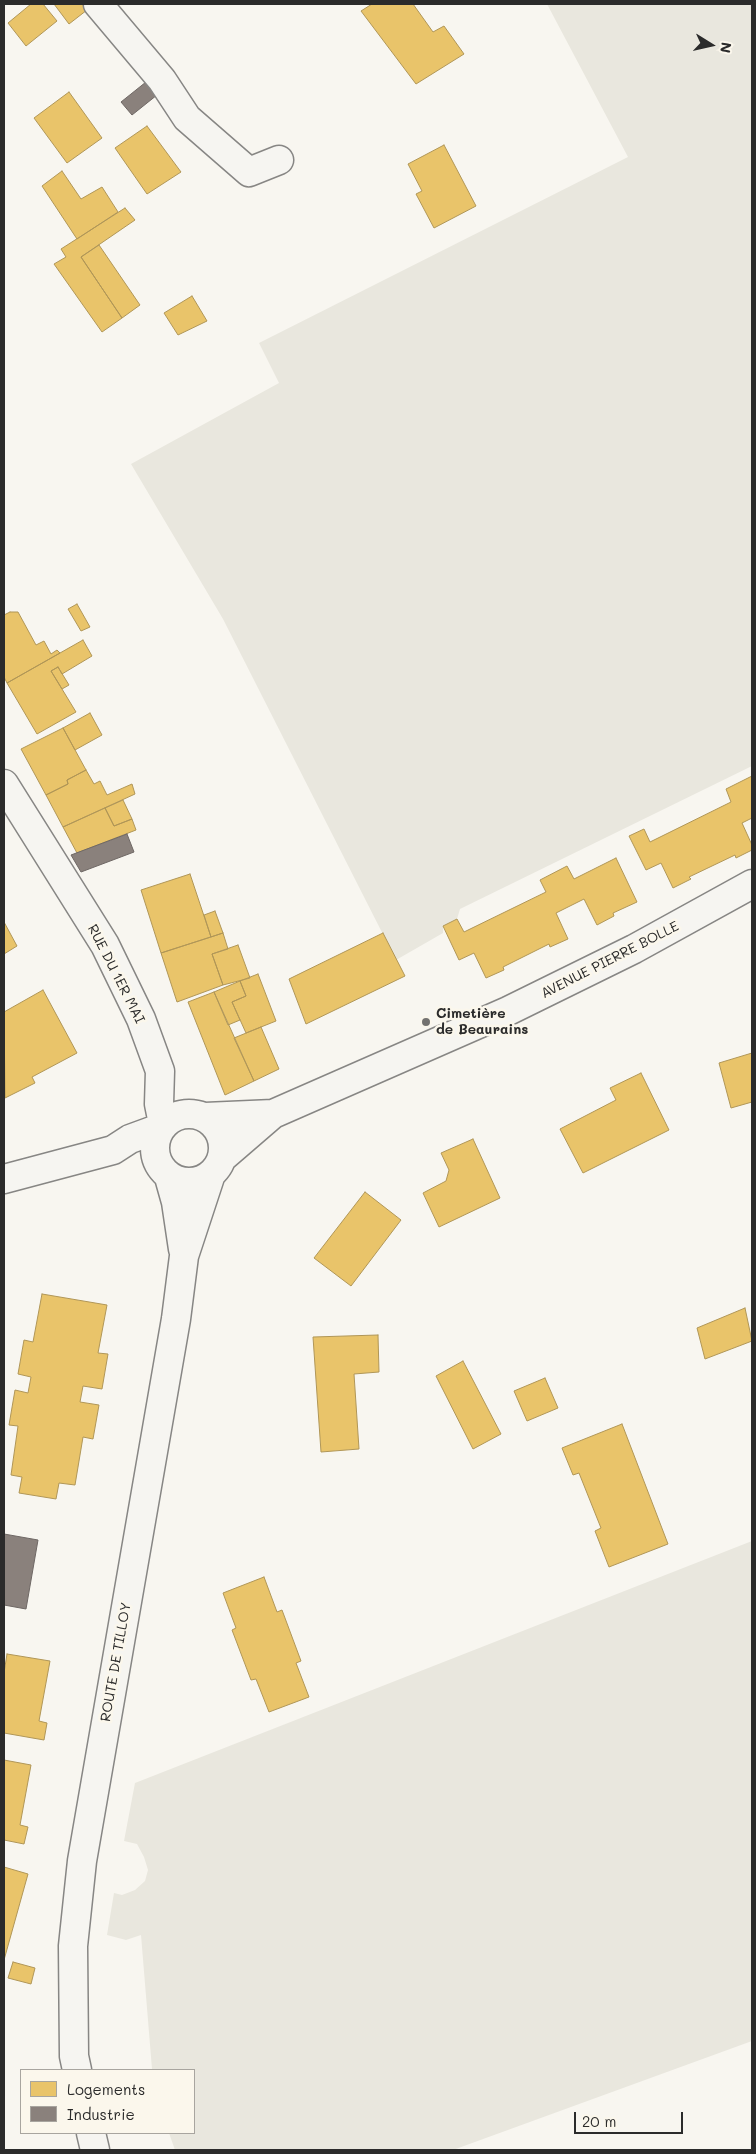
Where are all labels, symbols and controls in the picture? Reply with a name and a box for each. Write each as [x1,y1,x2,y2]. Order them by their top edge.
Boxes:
north arrow [686,20,736,70]
text: N [716,41,737,55]
street label: AVENUE PIERRE BOLLE [538,918,682,1002]
street label: RUE DU 1ER MAI [84,922,148,1026]
place label: Cimetière de Beaurains [436,1006,528,1038]
marker: Cimetière de Beaurains [420,1016,432,1028]
street label: ROUTE DE TILLOY [97,1601,135,1723]
legend [20,2069,195,2134]
text: Logements [67,2079,145,2099]
scale bar [576,2102,685,2134]
text: Industrie [67,2104,135,2124]
text: 20 m [582,2111,616,2131]

